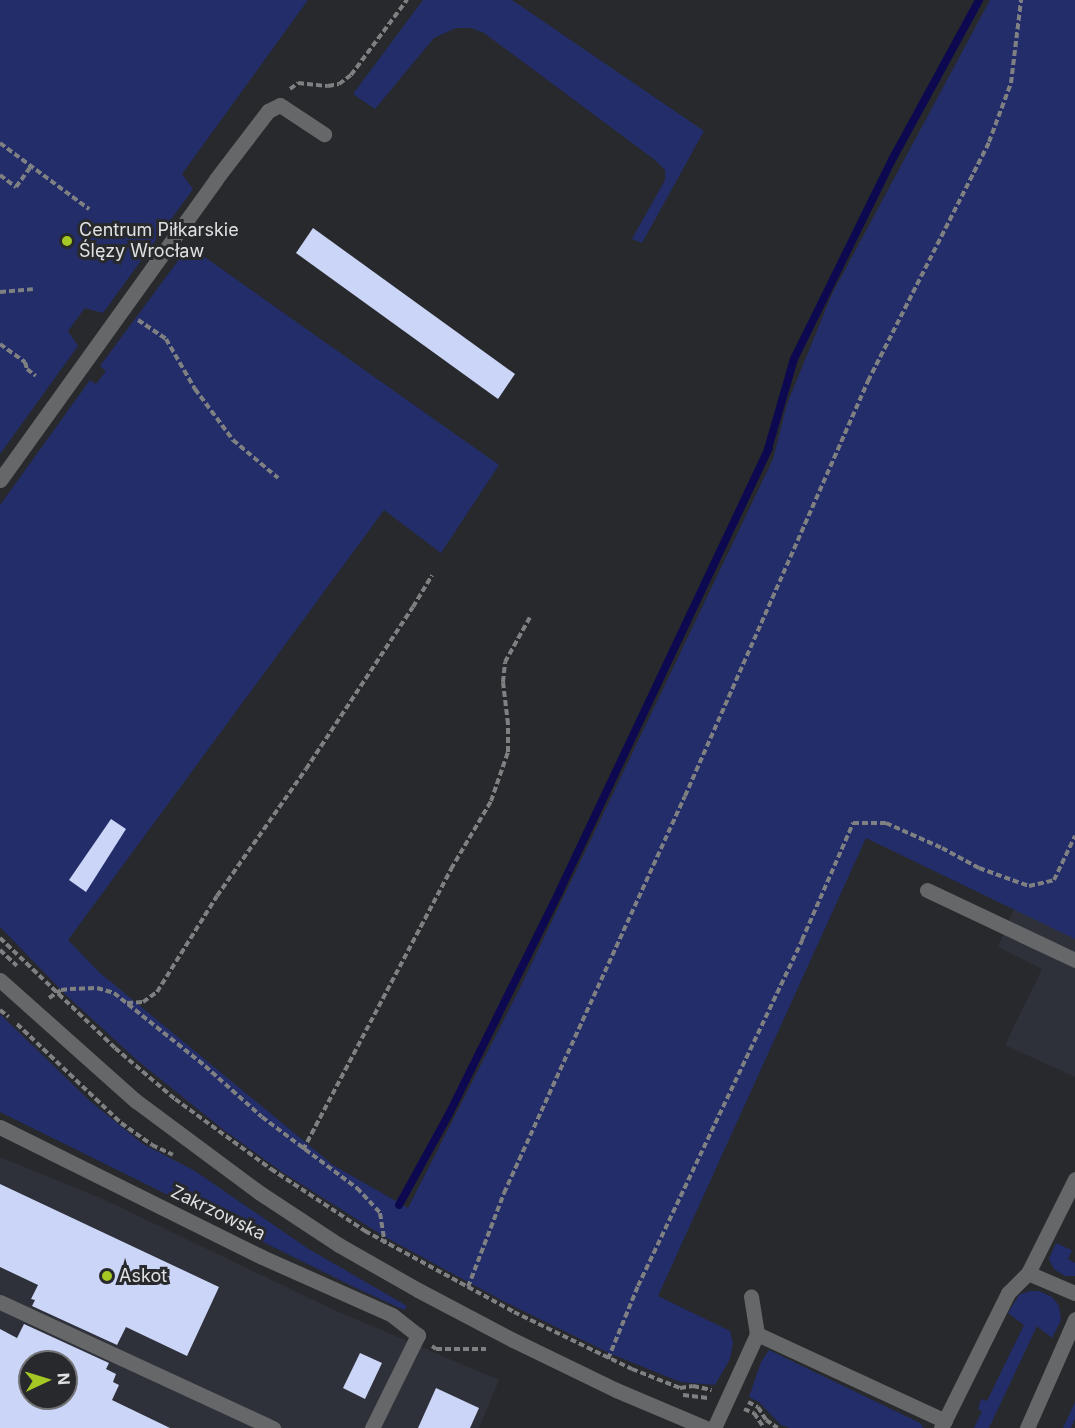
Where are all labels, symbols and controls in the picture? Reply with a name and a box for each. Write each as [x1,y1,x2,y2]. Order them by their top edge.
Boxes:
place label: Centrum Piłkarskie Ślęzy Wrocław [79,220,239,262]
marker: Centrum Piłkarskie Ślęzy Wrocław [60,234,74,248]
street label: Zakrzowska [167,1181,269,1245]
place label: Askot [119,1265,167,1287]
marker: Askot [100,1269,114,1283]
north arrow [18,1350,78,1410]
text: N [54,1372,74,1386]

